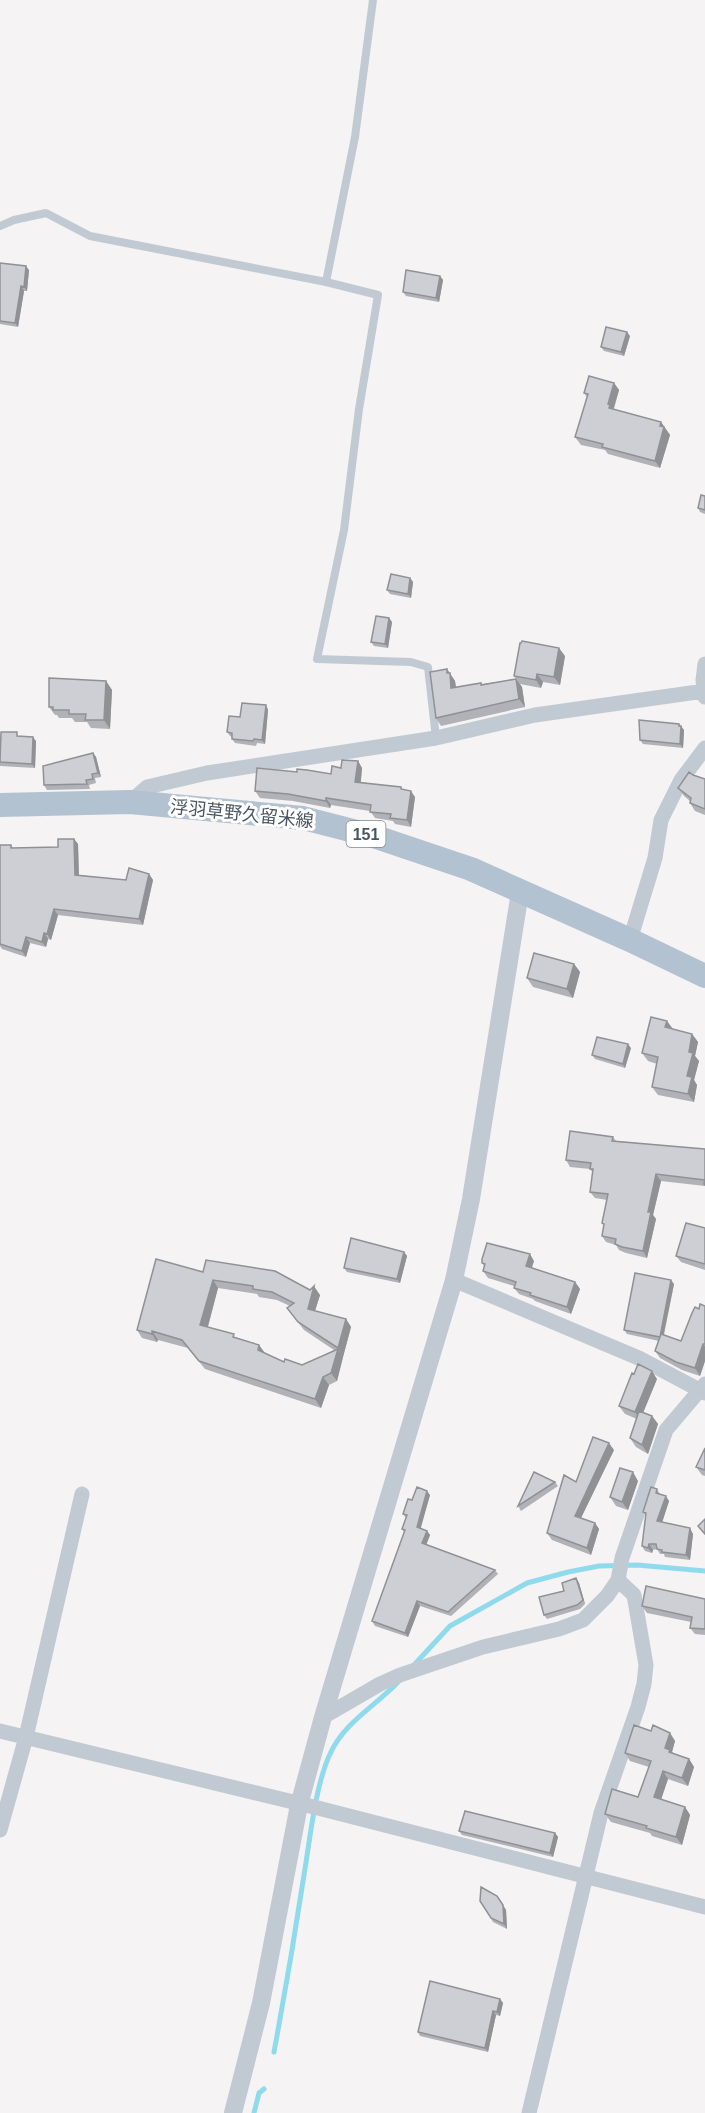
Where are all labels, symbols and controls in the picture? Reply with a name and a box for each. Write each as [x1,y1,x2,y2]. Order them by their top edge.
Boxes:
street label: 浮羽草野久留米線 [169,797,315,831]
road number: 151 [346,821,386,847]

